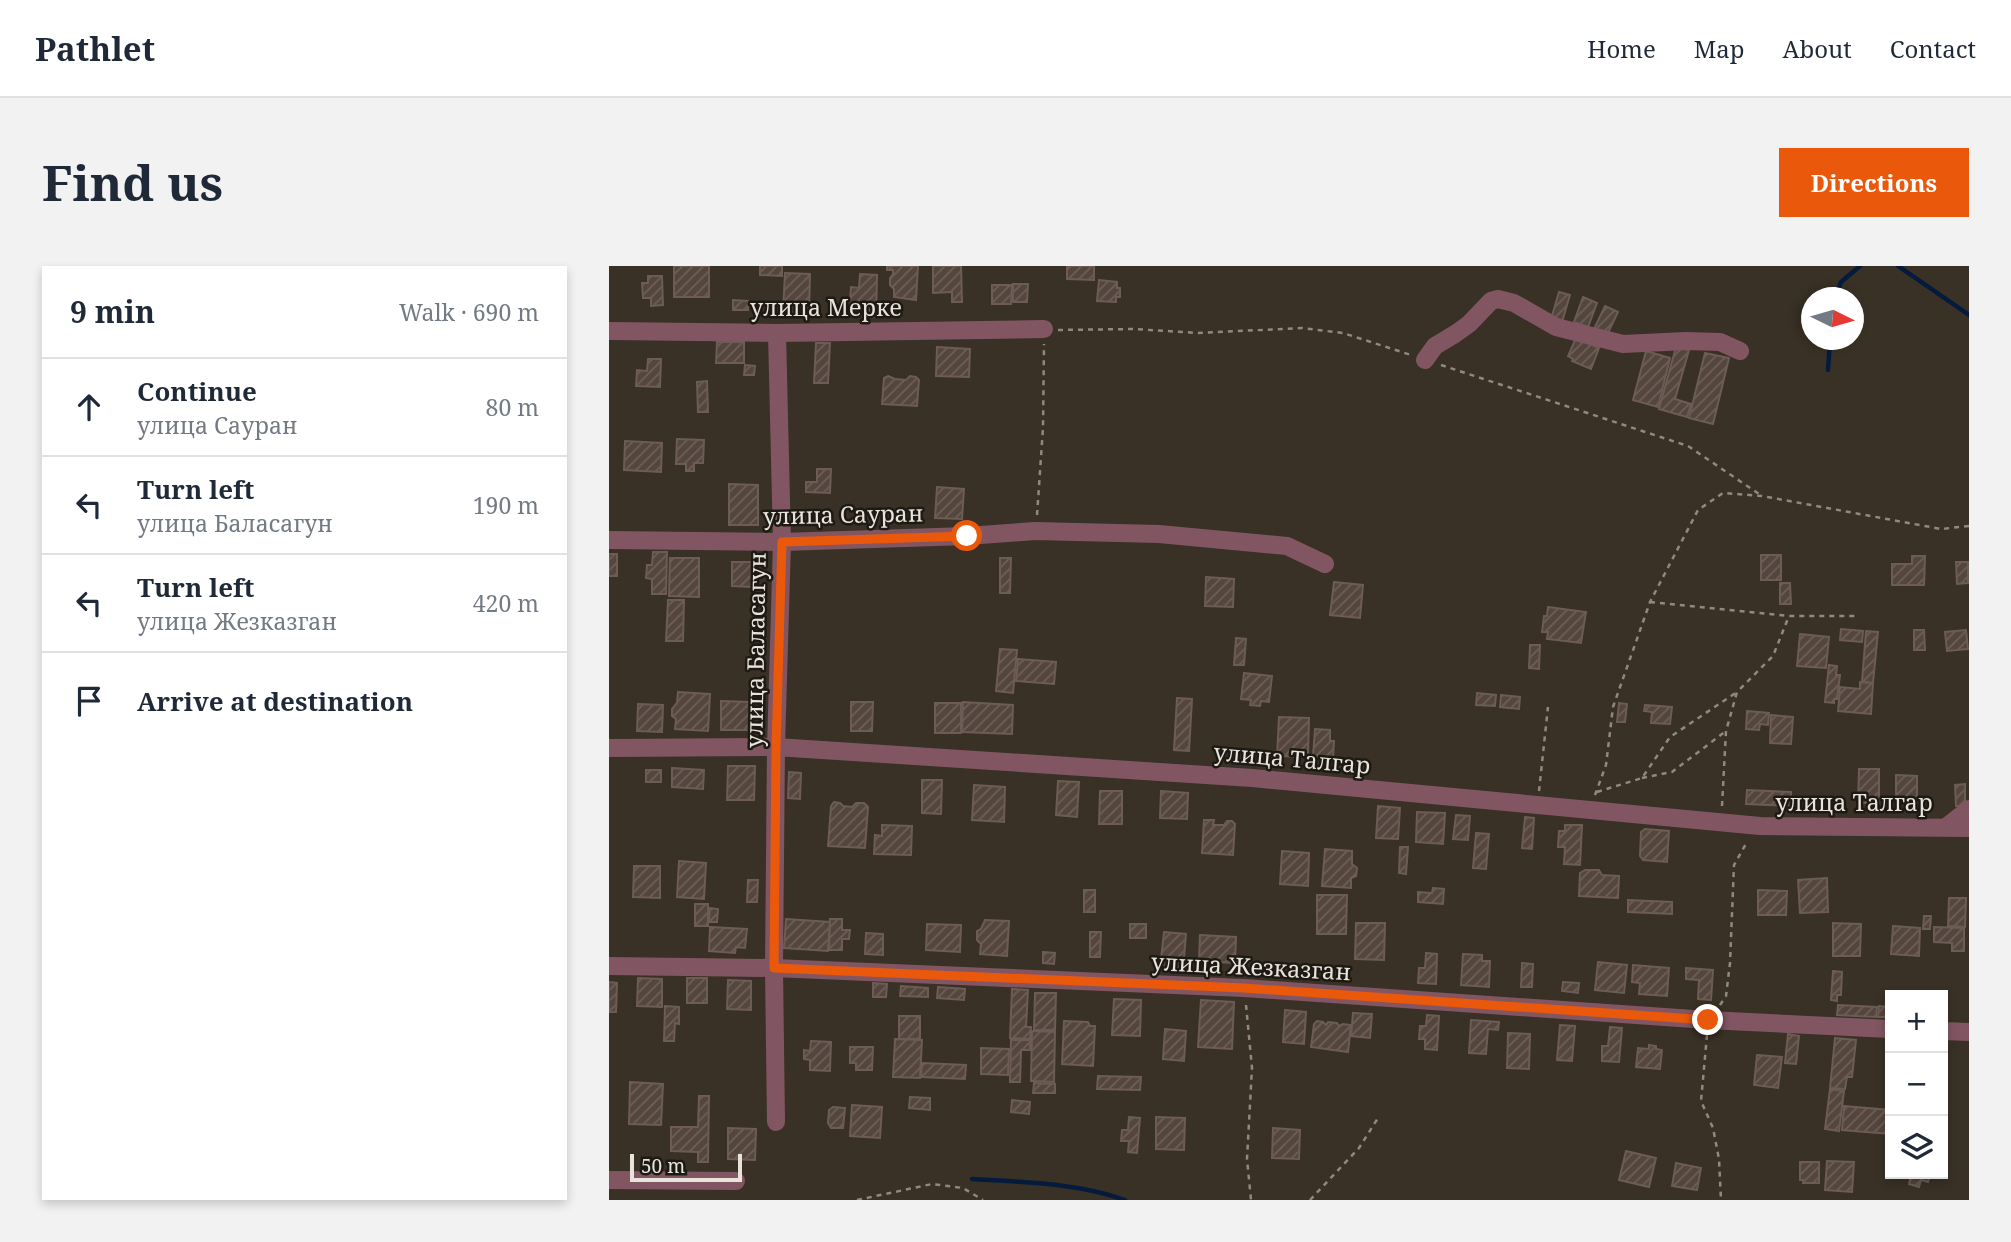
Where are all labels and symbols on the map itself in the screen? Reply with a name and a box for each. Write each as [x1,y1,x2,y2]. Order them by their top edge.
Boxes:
north arrow [1801,287,1864,350]
street label: улица Мерке [750,291,902,323]
street label: улица Сауран [762,497,924,531]
route start [951,520,982,551]
street label: улица Баласагун [737,552,773,748]
street label: улица Талгар [1212,735,1372,781]
street label: улица Талгар [1775,786,1933,818]
street label: улица Жезказган [1150,945,1352,987]
route end [1692,1004,1723,1035]
scale bar [630,1151,742,1183]

